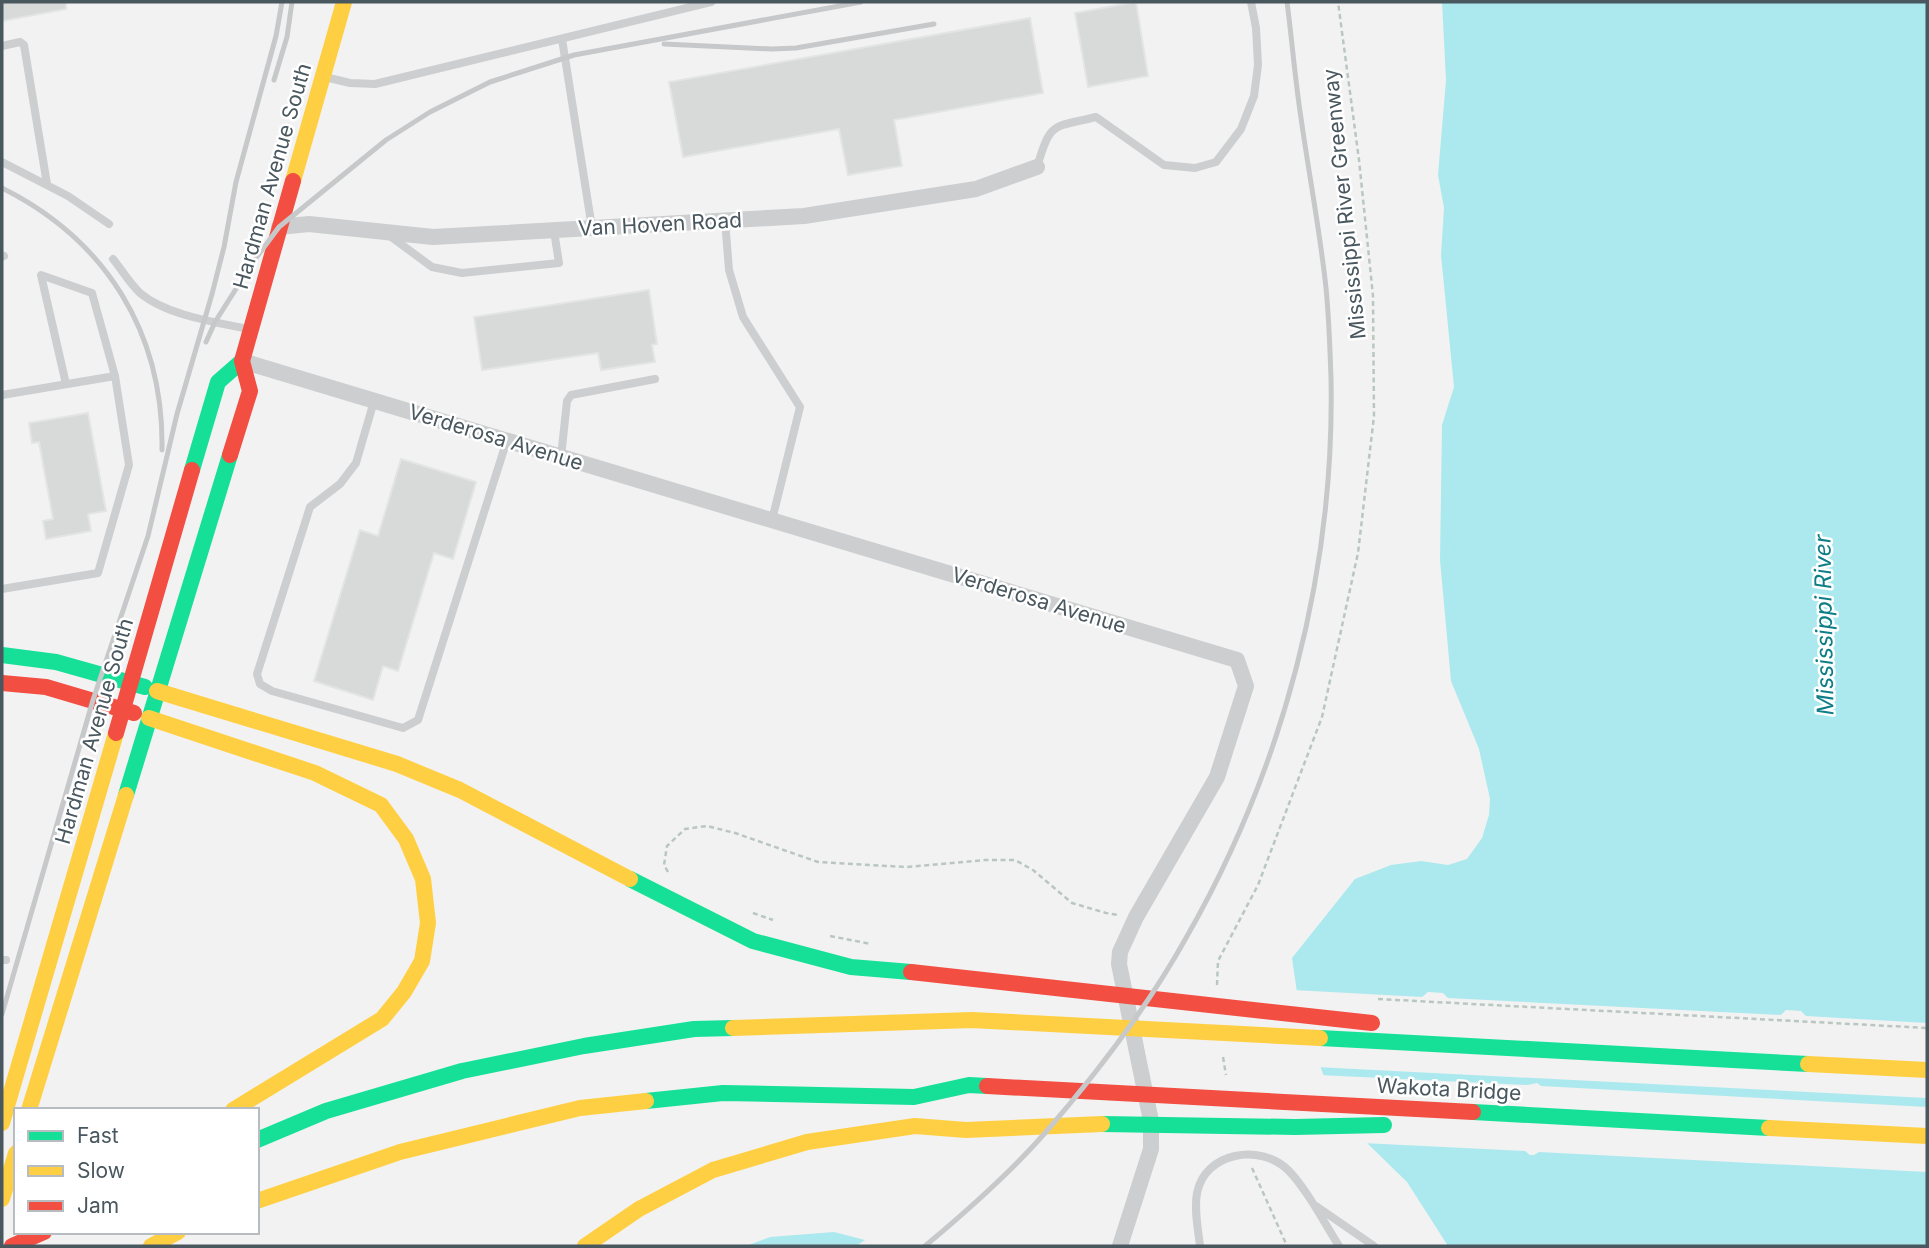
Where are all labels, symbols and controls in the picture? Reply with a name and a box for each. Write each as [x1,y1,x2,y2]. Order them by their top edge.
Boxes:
street label: Hardman Avenue South [228,60,316,292]
street label: Mississippi River Greenway [1317,67,1371,341]
street label: Van Hoven Road [577,207,743,241]
street label: Verderosa Avenue [406,399,586,475]
water label: Mississippi River [1808,533,1840,716]
street label: Verderosa Avenue [949,562,1129,638]
street label: Hardman Avenue South [50,615,138,847]
street label: Wakota Bridge [1376,1073,1522,1105]
legend [14,1108,259,1234]
text: Fast [77,1123,119,1148]
text: Slow [77,1158,125,1183]
text: Jam [77,1193,119,1218]

